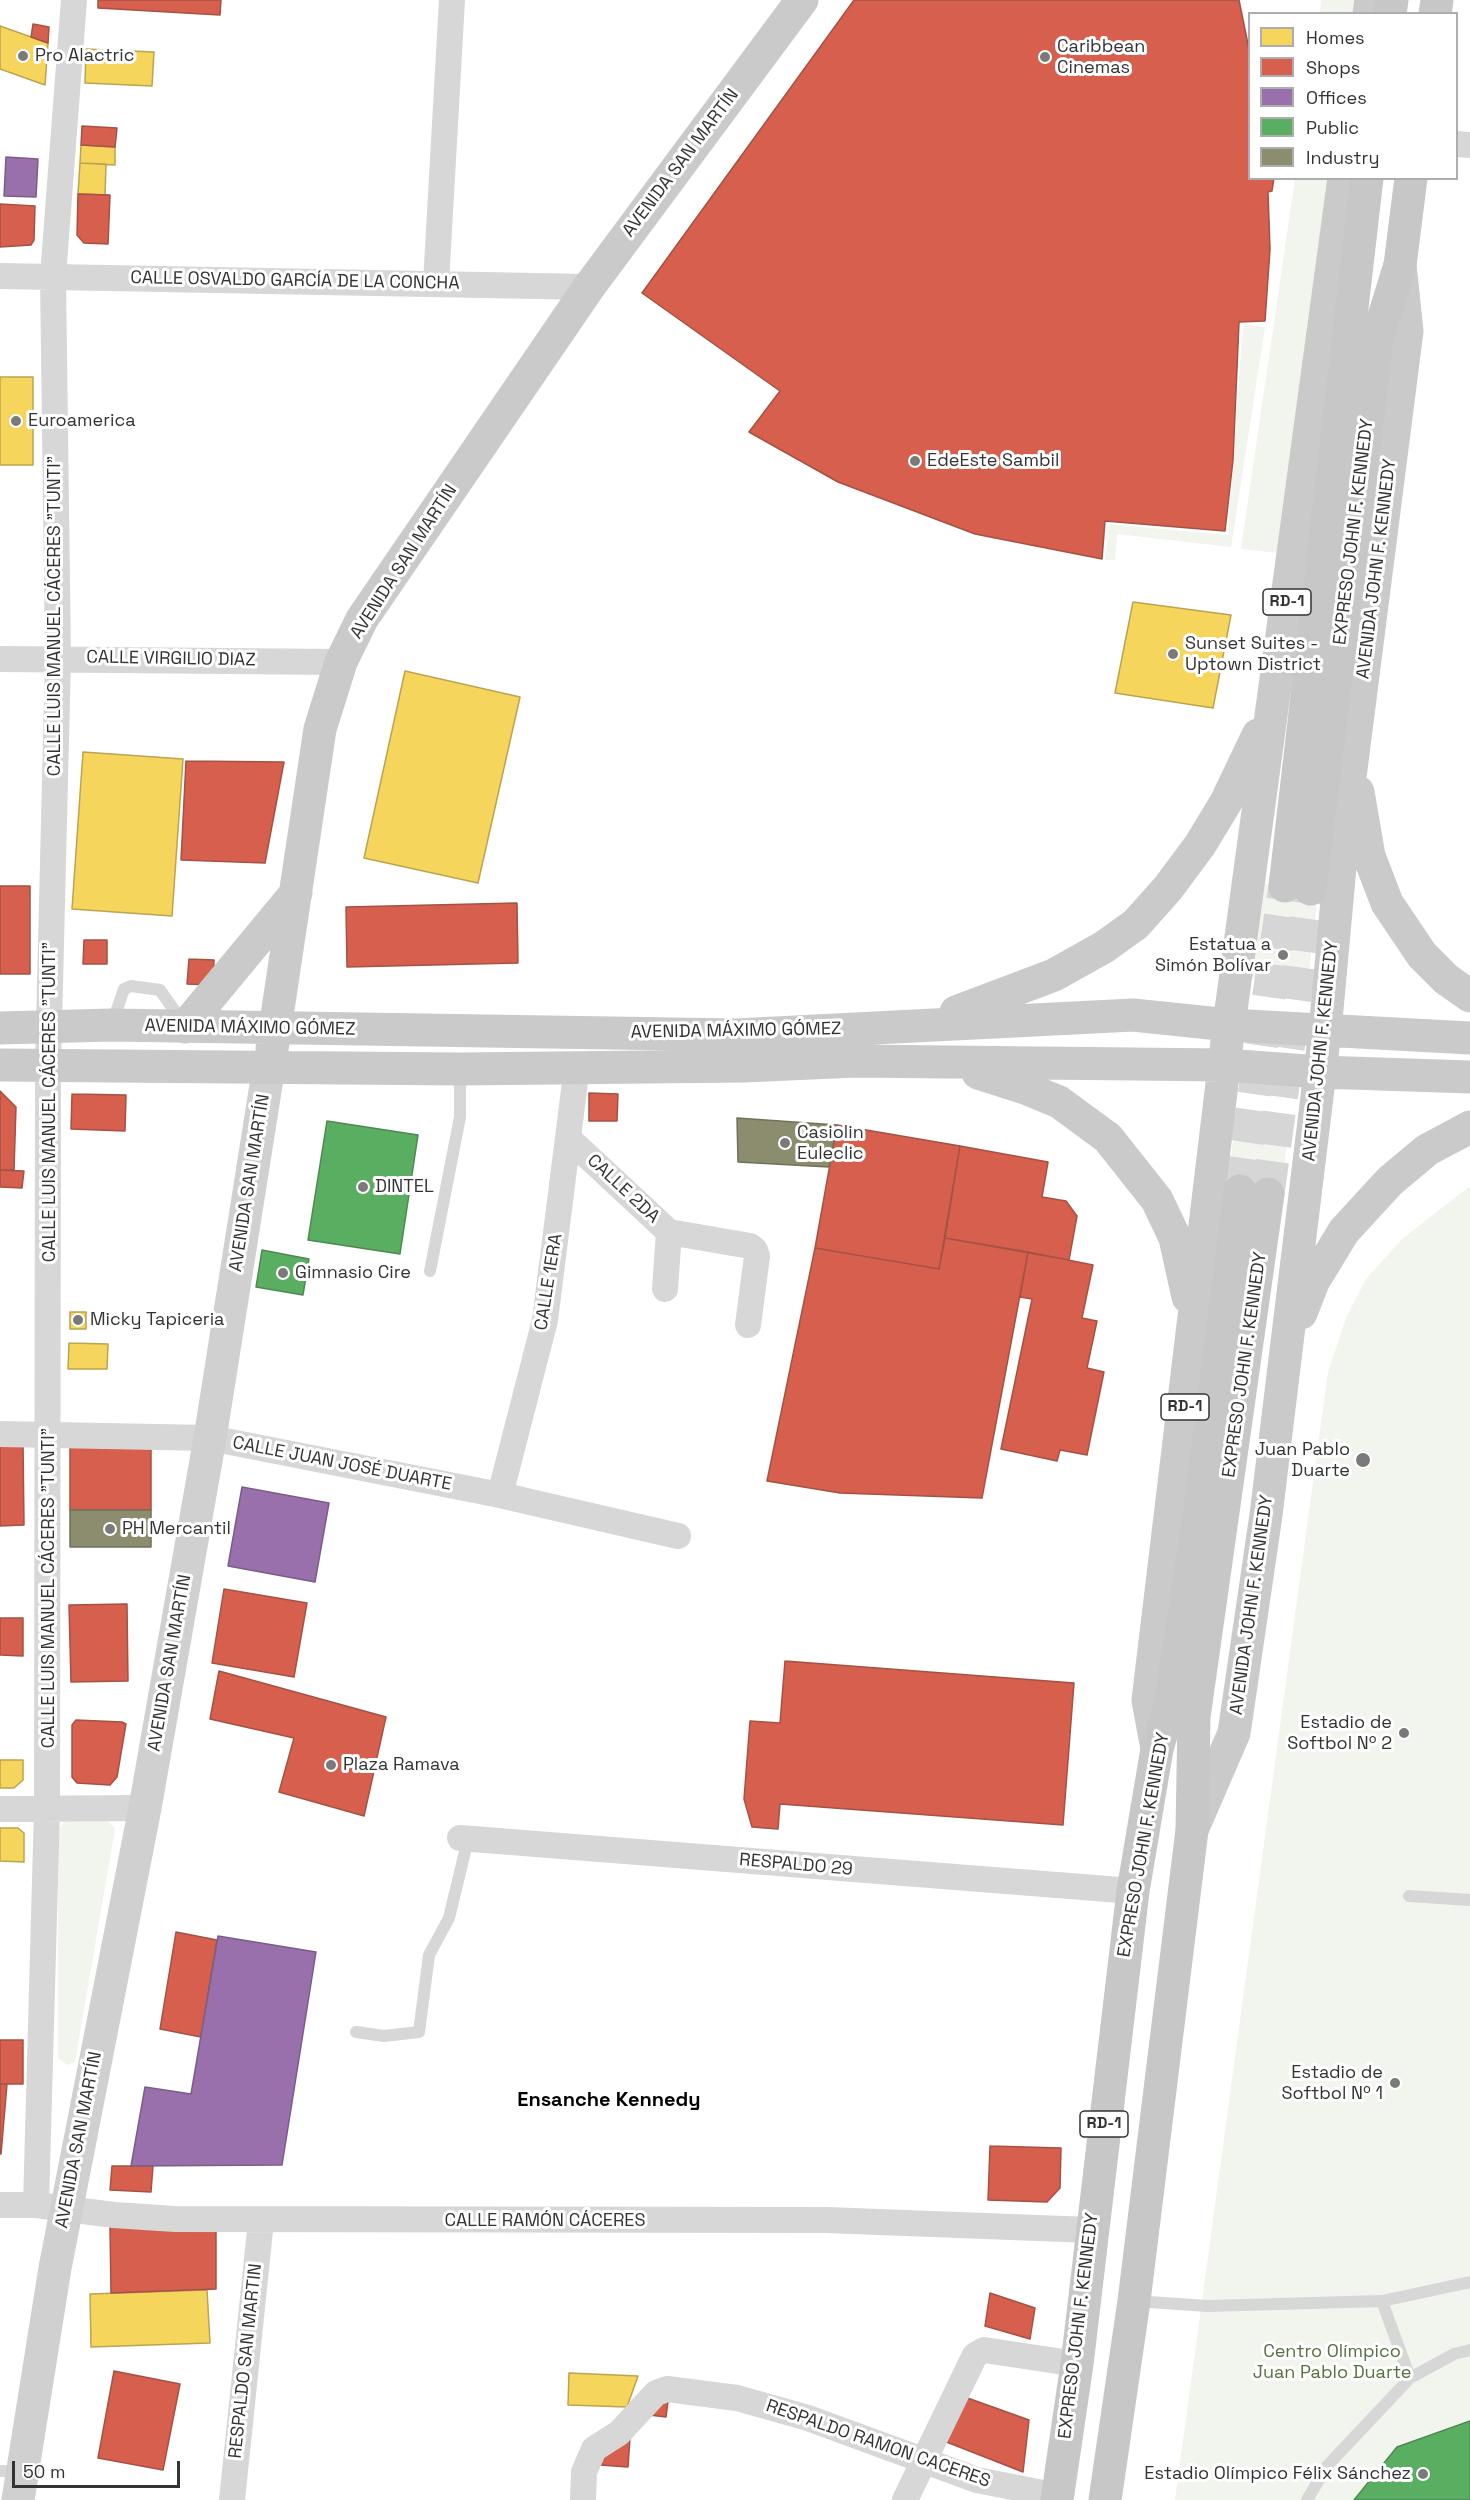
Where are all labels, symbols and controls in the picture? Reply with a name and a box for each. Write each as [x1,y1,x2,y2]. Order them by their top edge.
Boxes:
legend [1248,12,1458,180]
text: Homes [1306,26,1365,49]
place label: Caribbean Cinemas [1057,36,1145,78]
place label: Pro Alactric [35,45,135,67]
marker: Pro Alactric [16,49,30,63]
marker: Caribbean Cinemas [1038,50,1052,64]
text: Shops [1306,56,1360,79]
street label: AVENIDA SAN MARTÍN [618,85,744,241]
text: Offices [1306,86,1367,109]
text: Public [1306,116,1359,139]
text: Industry [1306,146,1379,169]
street label: CALLE OSVALDO GARCÍA DE LA CONCHA [130,267,460,295]
place label: Euroamerica [28,410,136,432]
marker: Euroamerica [9,414,23,428]
street label: EXPRESO JOHN F. KENNEDY [1329,418,1379,646]
place label: EdeEste Sambil [927,450,1059,472]
marker: EdeEste Sambil [908,454,922,468]
street label: CALLE LUIS MANUEL CÁCERES "TUNTI" [44,456,66,776]
street label: AVENIDA JOHN F. KENNEDY [1353,458,1401,680]
street label: AVENIDA SAN MARTÍN [346,481,462,643]
road number: RD-1 [1263,589,1311,615]
place label: Sunset Suites - Uptown District [1185,633,1321,676]
street label: CALLE VIRGILIO DIAZ [86,647,256,671]
marker: Sunset Suites - Uptown District [1166,647,1180,661]
place label: Estatua a Simón Bolívar [1155,934,1271,976]
street label: AVENIDA JOHN F. KENNEDY [1299,940,1343,1162]
street label: CALLE LUIS MANUEL CÁCERES "TUNTI" [39,942,61,1262]
marker: Estatua a Simón Bolívar [1276,948,1290,962]
street label: AVENIDA MÁXIMO GÓMEZ [144,1015,356,1041]
street label: AVENIDA MÁXIMO GÓMEZ [630,1018,842,1044]
street label: AVENIDA SAN MARTÍN [225,1093,275,1273]
place label: Casiolin Euleclic [797,1122,864,1164]
marker: Casiolin Euleclic [778,1136,792,1150]
street label: CALLE 2DA [582,1150,664,1228]
place label: DINTEL [375,1176,434,1198]
marker: DINTEL [356,1180,370,1194]
street label: CALLE 1ERA [531,1232,567,1332]
street label: EXPRESO JOHN F. KENNEDY [1218,1251,1272,1479]
place label: Gimnasio Cire [295,1262,411,1284]
marker: Gimnasio Cire [276,1266,290,1280]
place label: Micky Tapiceria [90,1309,224,1331]
marker: Micky Tapiceria [71,1313,85,1327]
road number: RD-1 [1161,1394,1209,1420]
street label: CALLE LUIS MANUEL CÁCERES "TUNTI" [38,1428,60,1748]
street label: CALLE JUAN JOSÉ DUARTE [231,1432,453,1496]
place label: Juan Pablo Duarte [1255,1439,1350,1482]
marker: Juan Pablo Duarte [1354,1451,1372,1469]
street label: AVENIDA JOHN F. KENNEDY [1226,1494,1278,1716]
place label: PH Mercantil [122,1518,231,1540]
marker: PH Mercantil [103,1522,117,1536]
street label: AVENIDA SAN MARTÍN [144,1573,196,1753]
place label: Estadio de Softbol Nº 2 [1287,1712,1392,1754]
marker: Estadio de Softbol Nº 2 [1397,1726,1411,1740]
street label: EXPRESO JOHN F. KENNEDY [1114,1731,1174,1959]
place label: Plaza Ramava [343,1754,460,1776]
marker: Plaza Ramava [324,1758,338,1772]
street label: RESPALDO 29 [738,1849,854,1881]
street label: AVENIDA SAN MARTÍN [51,2050,107,2230]
place label: Estadio de Softbol Nº 1 [1282,2062,1383,2104]
marker: Estadio de Softbol Nº 1 [1388,2076,1402,2090]
district label: Ensanche Kennedy [517,2089,701,2113]
road number: RD-1 [1080,2111,1128,2137]
street label: CALLE RAMÓN CÁCERES [445,2210,645,2232]
street label: EXPRESO JOHN F. KENNEDY [1054,2212,1104,2440]
street label: RESPALDO SAN MARTIN [225,2262,267,2460]
park label: Centro Olímpico Juan Pablo Duarte [1253,2341,1411,2384]
street label: RESPALDO RAMON CACERES [763,2395,993,2493]
scale bar [15,2449,183,2487]
text: 50 m [23,2460,65,2483]
place label: Estadio Olímpico Félix Sánchez [1144,2463,1411,2485]
marker: Estadio Olímpico Félix Sánchez [1416,2467,1430,2481]

